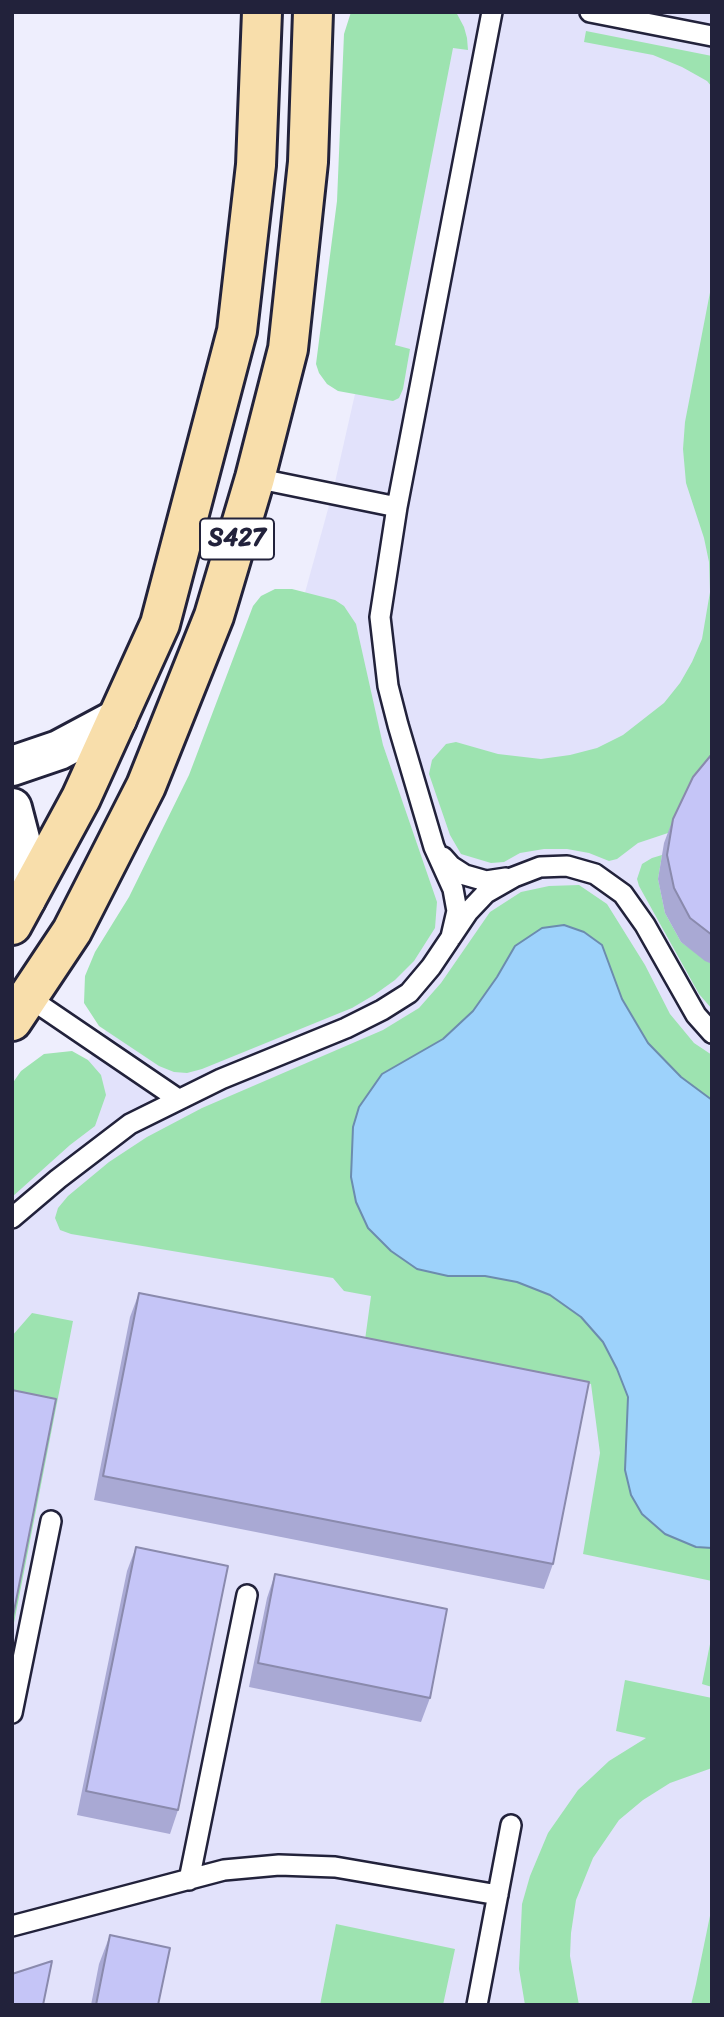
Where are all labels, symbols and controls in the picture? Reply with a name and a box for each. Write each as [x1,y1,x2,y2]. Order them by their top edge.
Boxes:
road number: S427 [200,518,274,560]

